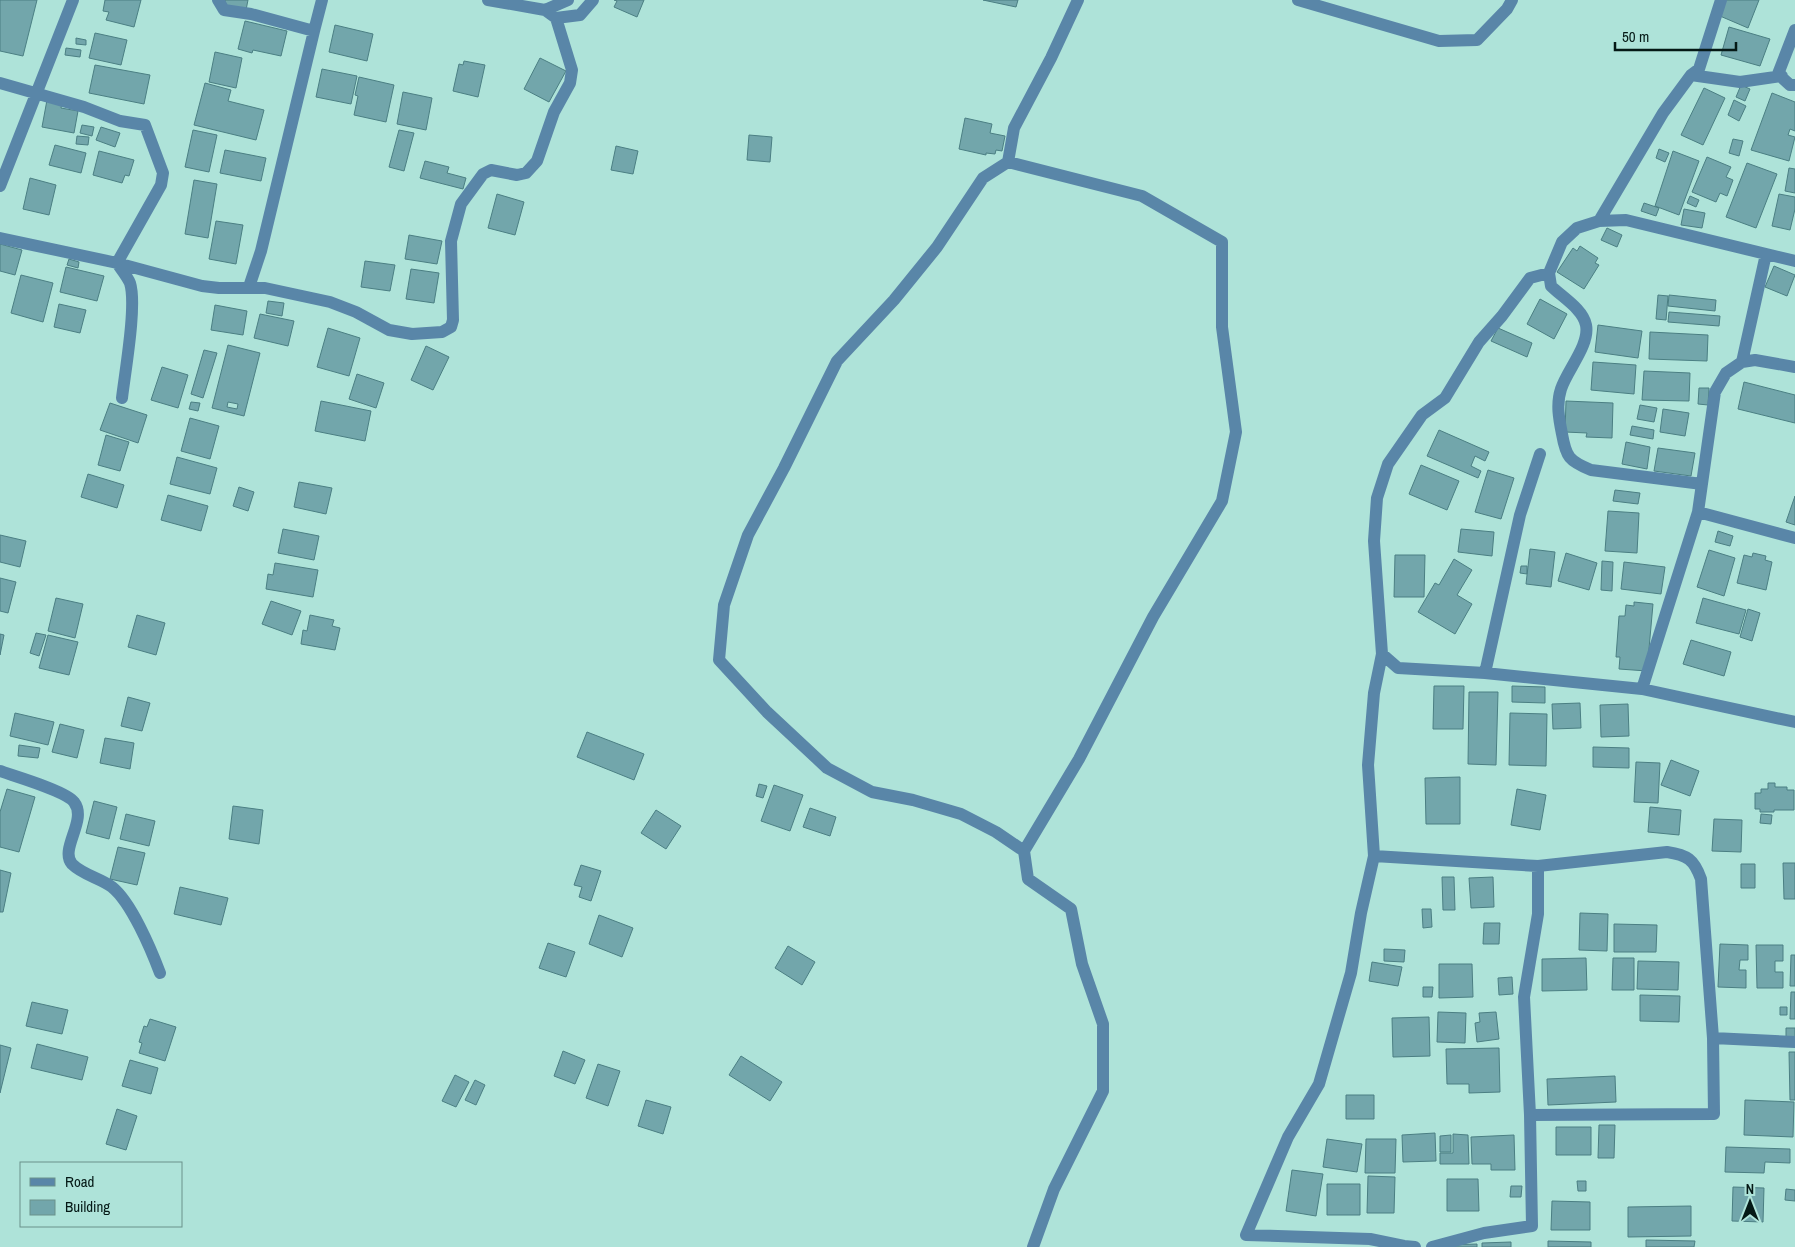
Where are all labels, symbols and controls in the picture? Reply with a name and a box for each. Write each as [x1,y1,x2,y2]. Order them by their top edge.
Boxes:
scale bar [1615,20,1736,52]
text: 50 m [1622,26,1649,47]
legend [20,1162,182,1227]
text: Road [65,1171,94,1192]
north arrow [1725,1177,1775,1227]
text: N [1746,1180,1754,1198]
text: Building [65,1196,110,1217]

